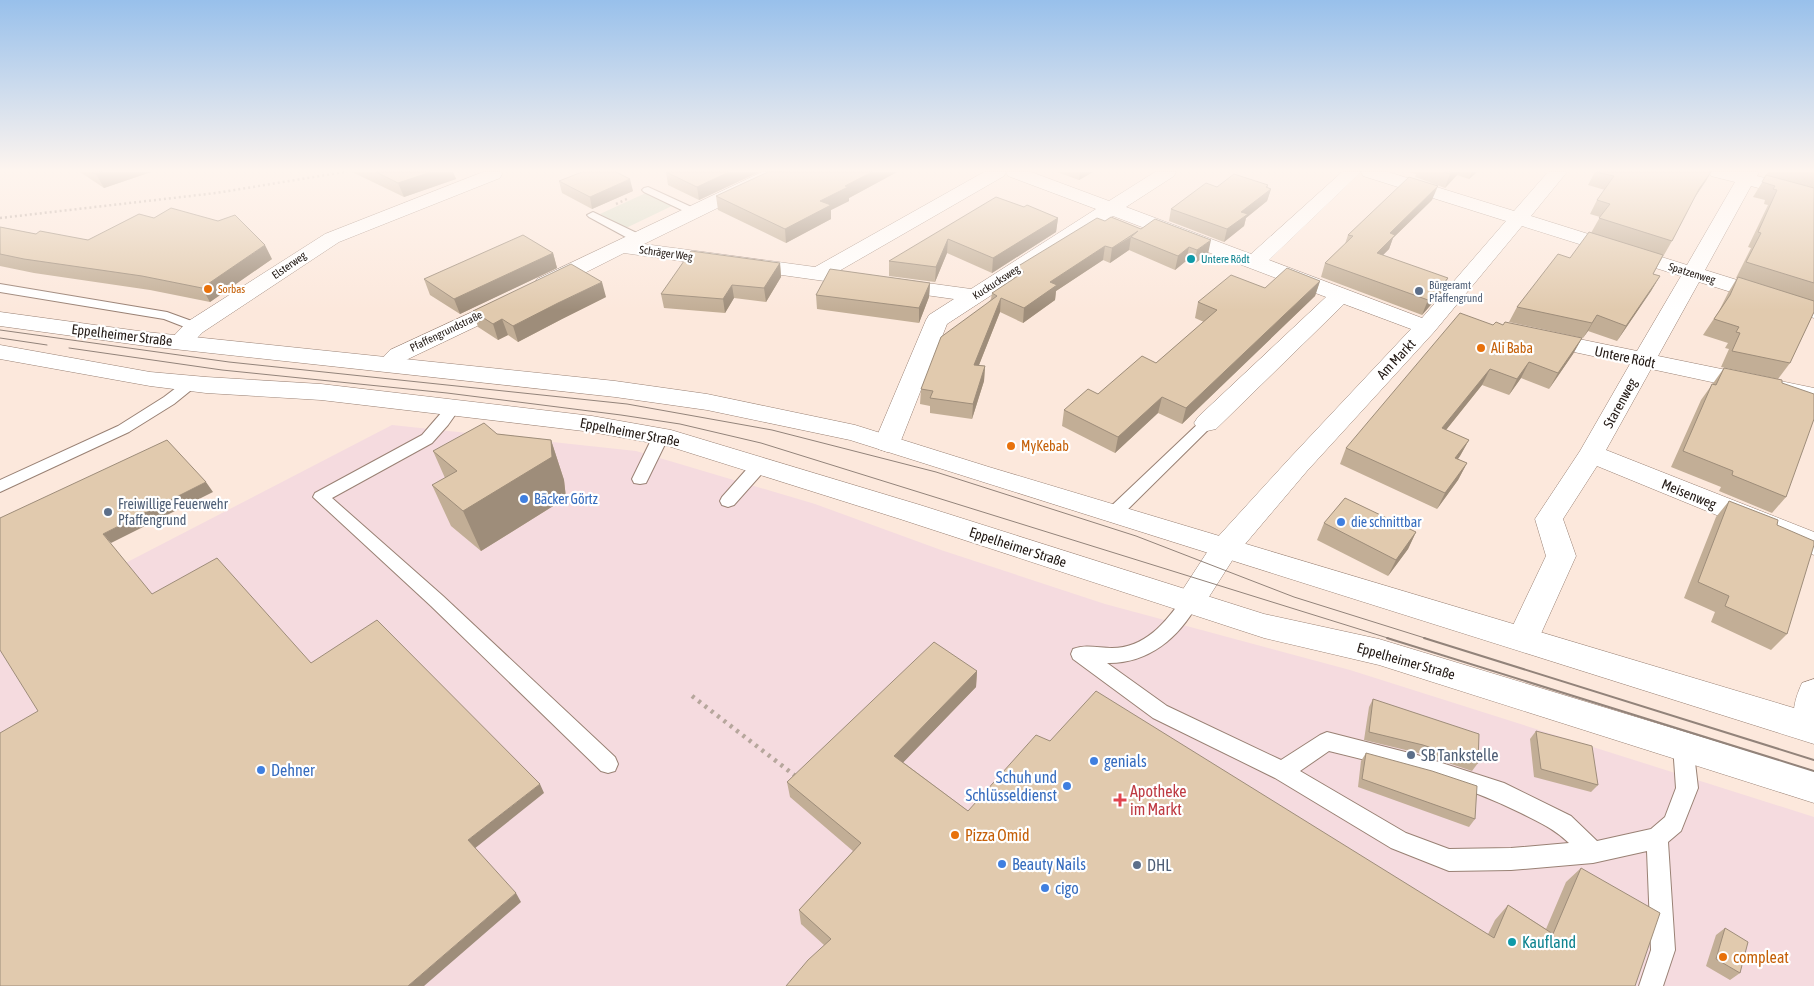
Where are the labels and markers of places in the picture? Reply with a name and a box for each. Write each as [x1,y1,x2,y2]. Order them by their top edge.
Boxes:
marker: Untere Rödt [1185,253,1197,265]
place label: Untere Rödt [1201,253,1250,265]
place label: Bürgeramt Pfaffengrund [1429,279,1483,304]
marker: Sorbas [202,283,214,295]
place label: Sorbas [218,283,245,295]
marker: Bürgeramt Pfaffengrund [1413,285,1425,297]
place label: Ali Baba [1491,340,1533,356]
marker: Ali Baba [1475,342,1487,354]
place label: MyKebab [1021,438,1069,454]
marker: MyKebab [1005,440,1017,452]
place label: Bäcker Görtz [534,491,598,507]
marker: Bäcker Görtz [518,493,530,505]
place label: Freiwillige Feuerwehr Pfaffengrund [118,496,229,528]
marker: Freiwillige Feuerwehr Pfaffengrund [102,506,114,518]
place label: die schnittbar [1351,514,1422,530]
marker: die schnittbar [1335,516,1347,528]
place label: SB Tankstelle [1421,746,1499,764]
marker: SB Tankstelle [1405,749,1417,761]
place label: genials [1104,752,1147,771]
marker: genials [1088,755,1100,767]
place label: Dehner [271,761,315,779]
marker: Dehner [255,764,267,776]
place label: Schuh und Schlüsseldienst [965,768,1057,804]
marker: Schuh und Schlüsseldienst [1061,780,1073,792]
place label: Apotheke im Markt [1130,782,1187,818]
marker: Apotheke im Markt [1114,794,1126,806]
place label: Pizza Omid [965,826,1029,844]
marker: Pizza Omid [949,829,961,841]
place label: Beauty Nails [1012,855,1086,874]
place label: DHL [1147,856,1172,874]
marker: Beauty Nails [996,858,1008,870]
marker: DHL [1131,859,1143,871]
place label: cigo [1055,879,1079,898]
marker: cigo [1039,882,1051,894]
place label: Kaufland [1522,933,1576,951]
marker: Kaufland [1506,936,1518,948]
place label: compleat [1733,948,1789,967]
marker: compleat [1717,951,1729,963]

